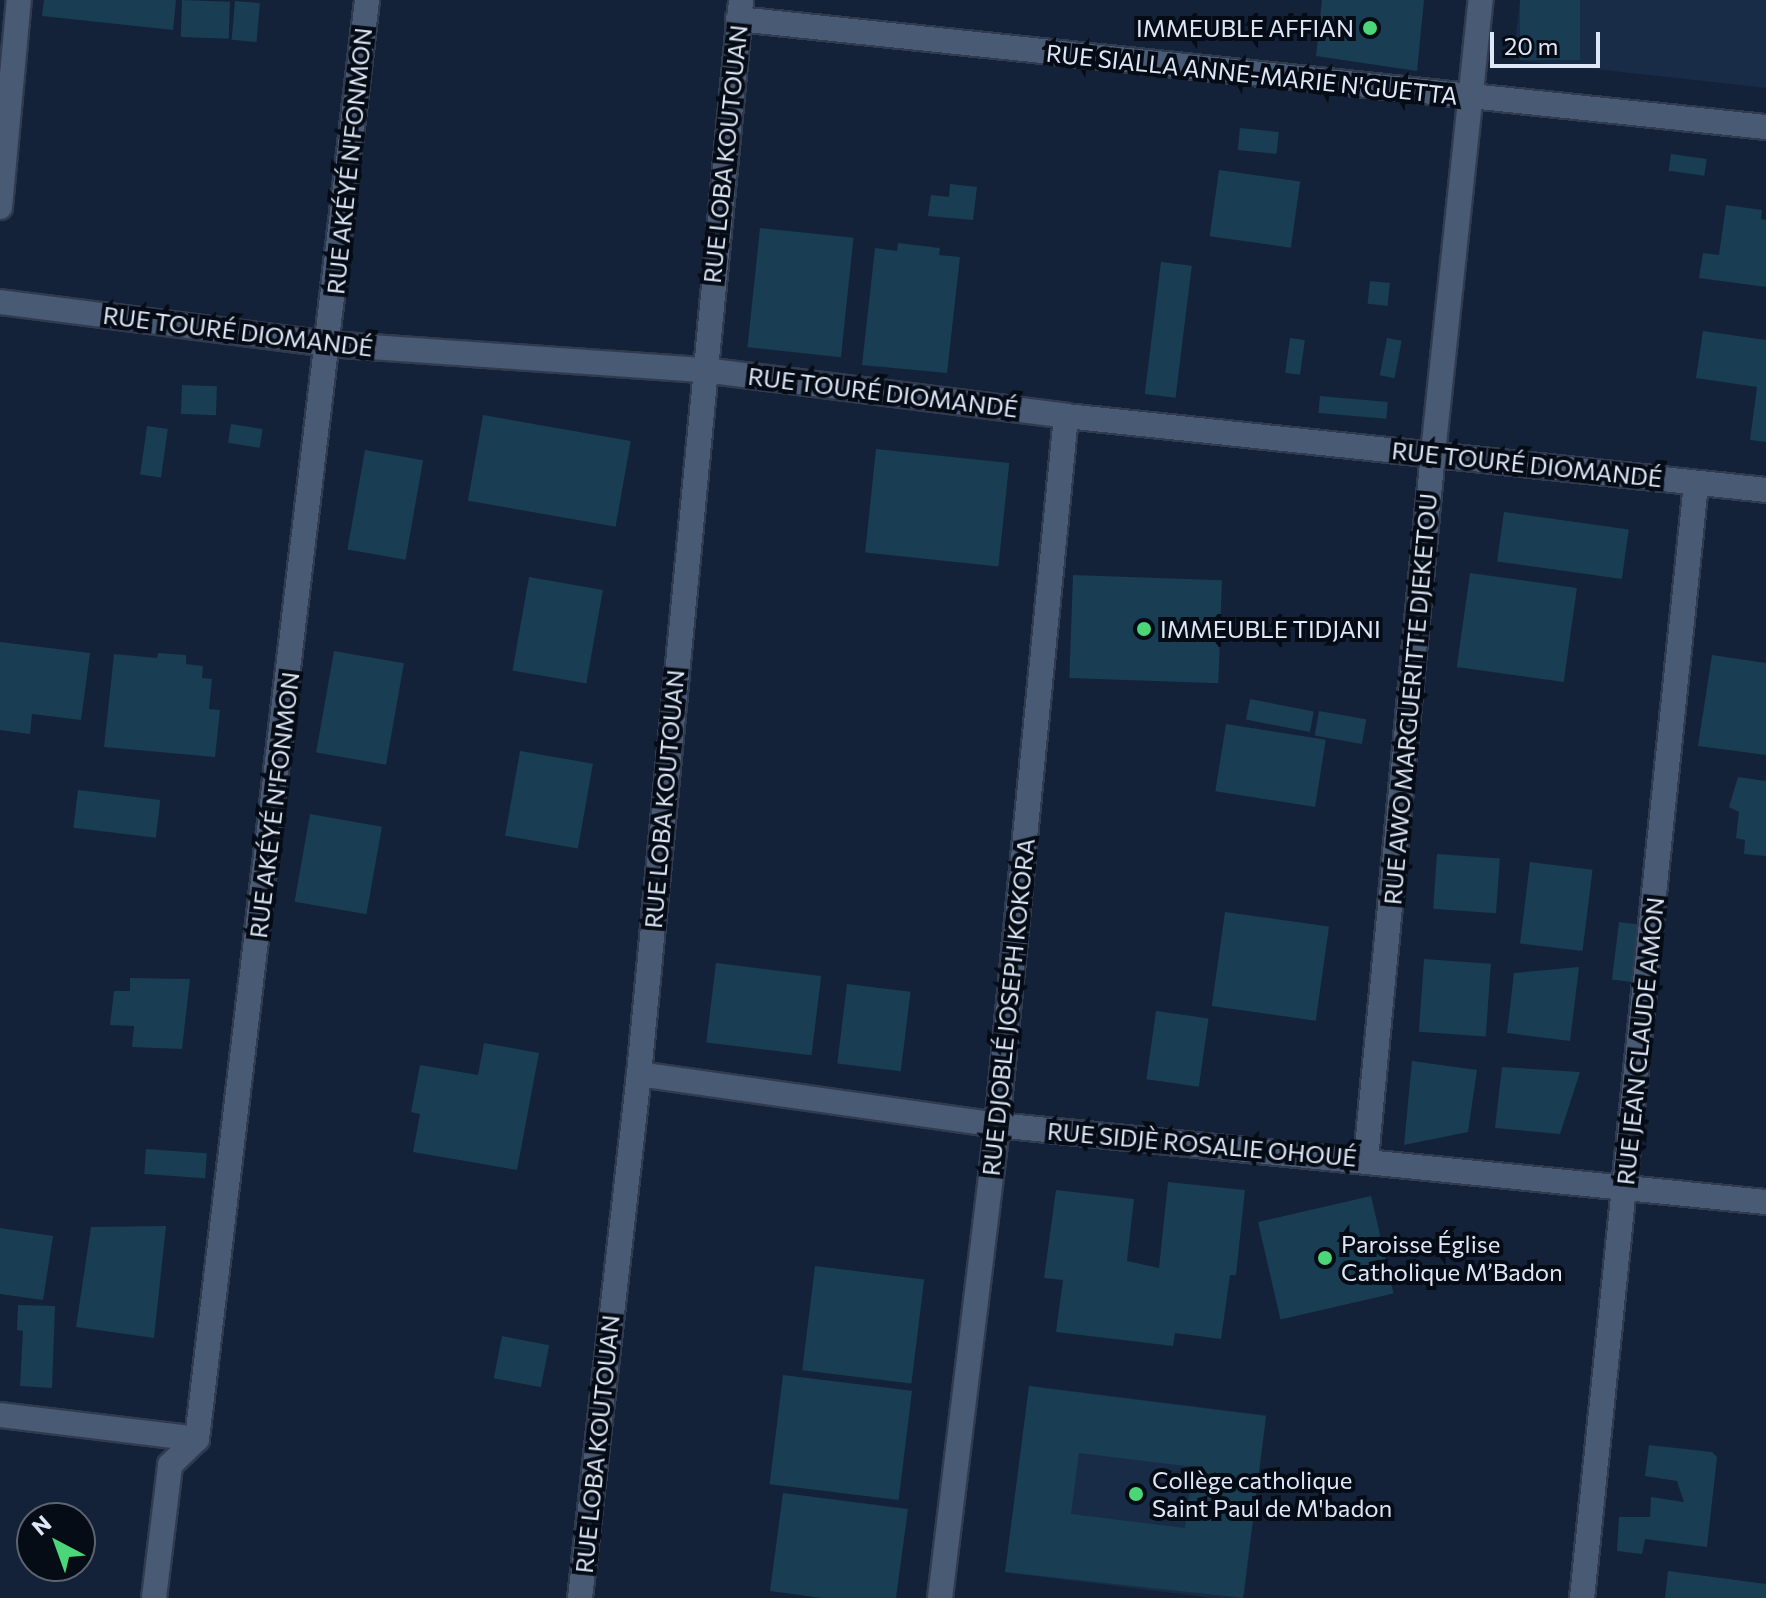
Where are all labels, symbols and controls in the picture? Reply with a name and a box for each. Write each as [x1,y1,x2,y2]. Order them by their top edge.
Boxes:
place label: IMMEUBLE AFFIAN [1136,14,1354,42]
scale bar [1494,16,1604,66]
marker: IMMEUBLE AFFIAN [1361,19,1379,37]
street label: RUE LOBA KOUTOUAN [697,23,753,285]
street label: RUE AKÉYÉ N'FONMON [321,26,377,296]
text: 20 m [1504,31,1558,60]
street label: RUE SIALLA ANNE-MARIE N'GUETTA [1045,38,1459,110]
street label: RUE TOURÉ DIOMANDÉ [101,300,375,362]
street label: RUE TOURÉ DIOMANDÉ [746,361,1020,423]
street label: RUE TOURÉ DIOMANDÉ [1390,435,1664,493]
street label: RUE AWO MARGUERITTE DJEKETOU [1378,492,1442,906]
place label: IMMEUBLE TIDJANI [1160,615,1381,643]
marker: IMMEUBLE TIDJANI [1135,620,1153,638]
street label: RUE LOBA KOUTOUAN [638,668,690,930]
street label: RUE AKÉYÉ N'FONMON [243,670,305,940]
street label: RUE DJOBLÉ JOSEPH KOKORA [976,837,1040,1177]
street label: RUE JEAN CLAUDE AMON [1611,896,1669,1186]
street label: RUE SIDJÈ ROSALIE OHOUÉ [1046,1116,1358,1172]
place label: Paroisse Église Catholique M’Badon [1341,1230,1563,1286]
marker: Paroisse Église Catholique M’Badon [1316,1249,1334,1267]
street label: RUE LOBA KOUTOUAN [569,1313,625,1575]
place label: Collège catholique Saint Paul de M'badon [1152,1466,1392,1522]
marker: Collège catholique Saint Paul de M'badon [1127,1485,1145,1503]
north arrow [16,1502,96,1582]
text: N [26,1509,56,1541]

